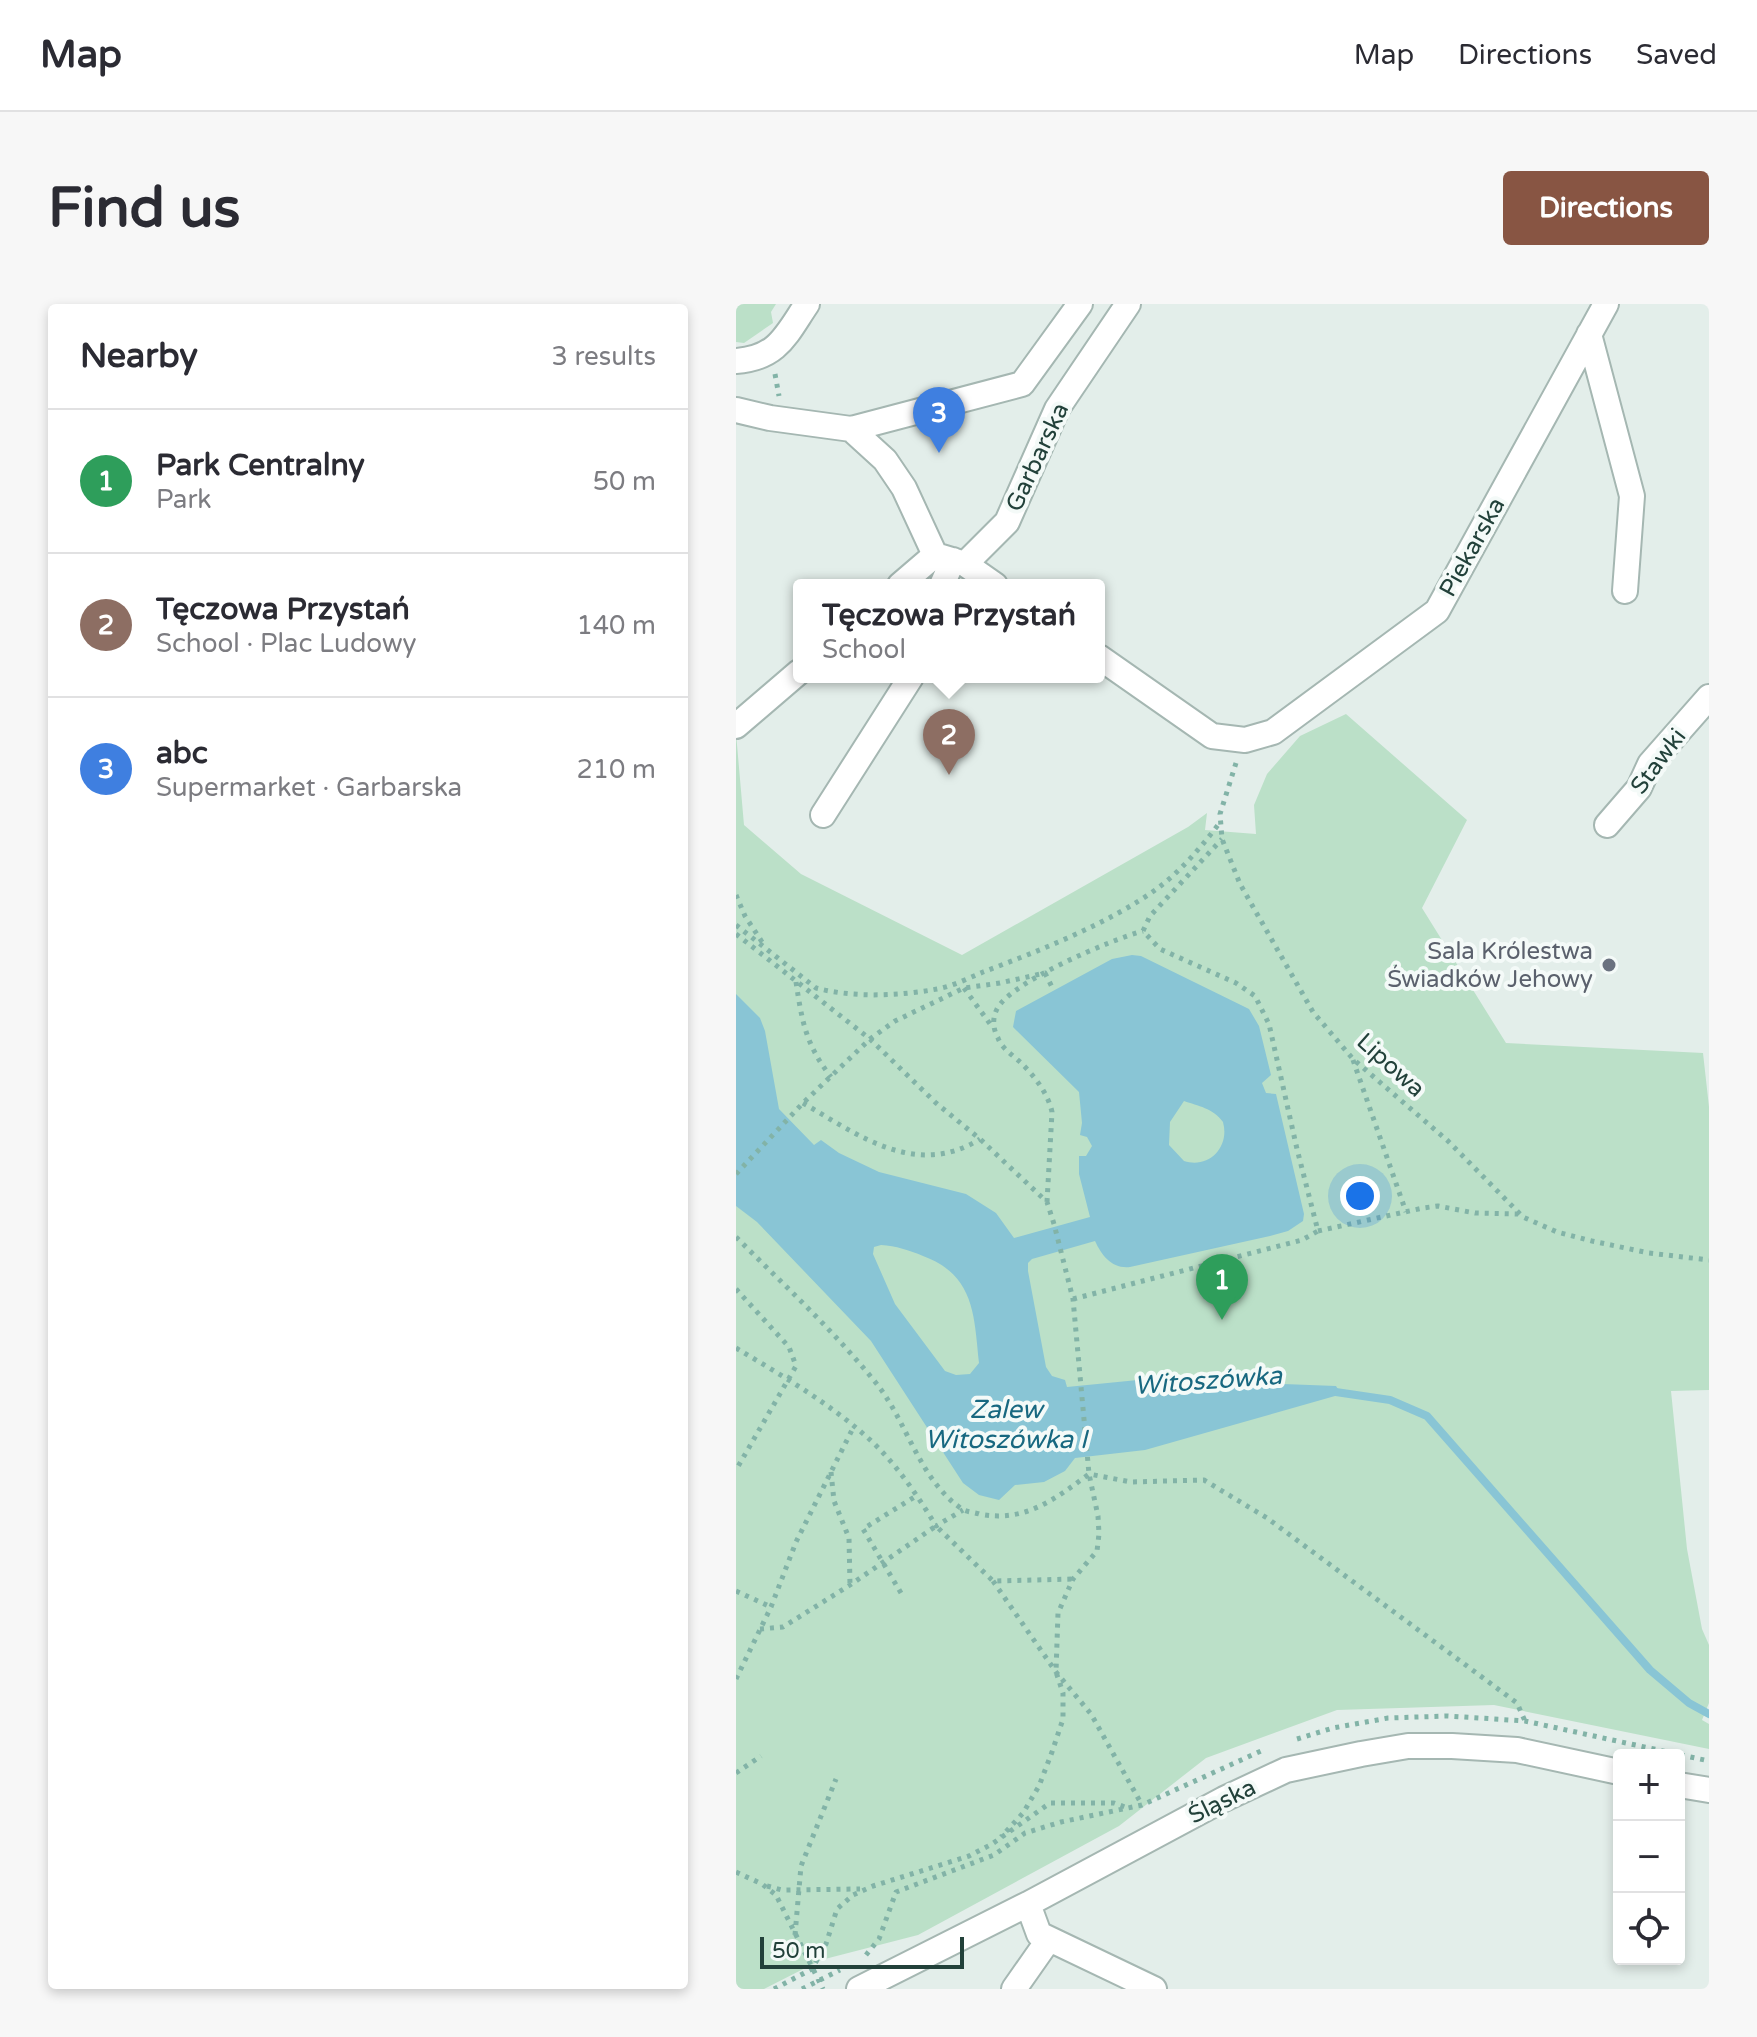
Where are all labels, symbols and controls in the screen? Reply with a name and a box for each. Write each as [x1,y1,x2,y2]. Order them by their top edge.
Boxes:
text: Map [40,32,122,78]
text: Map [1354,38,1414,72]
text: Directions [1458,38,1592,72]
text: Saved [1636,38,1717,72]
button: Directions [1503,171,1709,245]
text: Find us [48,175,240,242]
text: Nearby [80,336,198,377]
text: 3 results [551,341,656,372]
pin: 3 [913,387,965,453]
street label: Garbarska [1000,398,1075,516]
text: Park Centralny [156,447,365,484]
text: 1 [98,466,114,497]
text: 50 m [593,466,656,497]
text: Park [156,484,212,515]
street label: Piekarska [1433,493,1512,602]
popup [793,579,1105,683]
text: Tęczowa Przystań [156,591,410,628]
text: Tęczowa Przystań [822,597,1076,634]
text: 2 [98,610,114,641]
text: 140 m [576,610,656,641]
text: School · Plac Ludowy [156,628,417,659]
text: School [822,634,906,665]
pin: 2 [923,709,975,775]
street label: Stawki [1624,723,1692,800]
text: abc [156,735,208,772]
text: 3 [98,754,114,785]
text: 210 m [576,754,656,785]
text: Supermarket · Garbarska [156,772,462,803]
place label: Sala Królestwa Świadków Jehowy [1387,937,1593,994]
marker: Sala Królestwa Świadków Jehowy [1600,956,1618,974]
street label: Lipowa [1351,1027,1431,1103]
your location [1340,1176,1380,1216]
pin: 1 [1196,1254,1248,1320]
water label: Witoszówka [1133,1360,1284,1401]
water label: Zalew Witoszówka I [925,1394,1090,1455]
map controls [1613,1749,1685,1965]
button: + [1613,1749,1685,1821]
street label: Śląska [1183,1772,1261,1830]
button: − [1613,1821,1685,1893]
button: locate [1613,1893,1685,1965]
scale bar [760,1933,964,1969]
text: 50 m [772,1938,826,1964]

